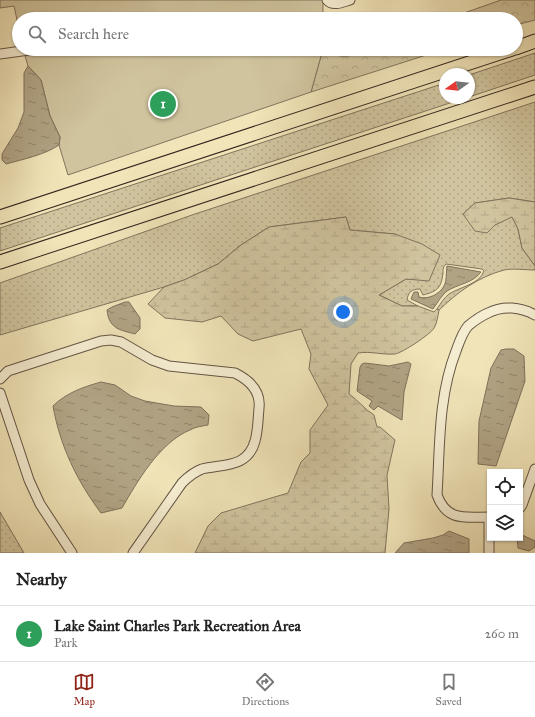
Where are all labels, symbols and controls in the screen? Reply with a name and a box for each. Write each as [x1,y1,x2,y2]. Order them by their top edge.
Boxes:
search box [12,12,523,56]
icon: search [26,23,48,45]
text: Search here [58,25,129,43]
north arrow [439,68,475,104]
pin: 1 [150,89,176,119]
your location [333,302,353,322]
map controls [487,469,523,541]
button: locate [487,469,523,505]
button: layers [487,505,523,541]
text: Nearby [16,569,67,590]
text: Lake Saint Charles Park Recreation Area [54,617,301,635]
text: 1 [26,626,32,642]
text: 260 m [485,626,519,642]
text: Park [54,635,78,651]
tab: Map [73,671,95,708]
tab: Directions [242,671,289,708]
tab: Saved [436,671,462,708]

